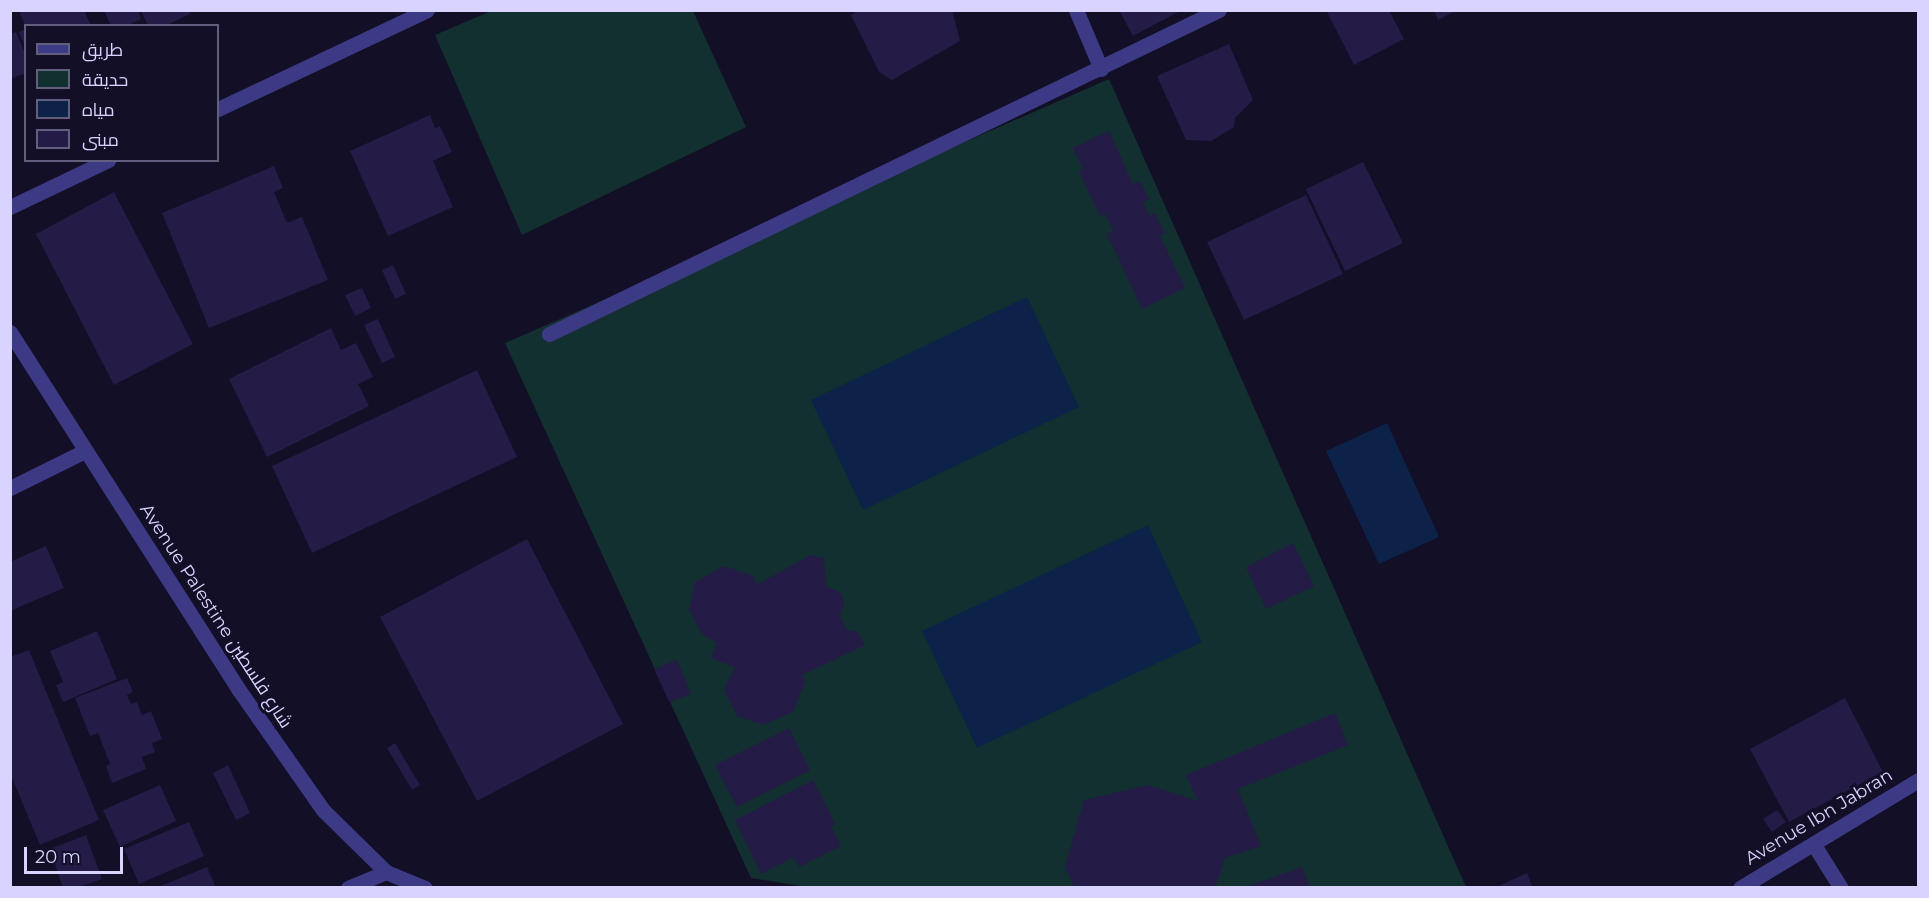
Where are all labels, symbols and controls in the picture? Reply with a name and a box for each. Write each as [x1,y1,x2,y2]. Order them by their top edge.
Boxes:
legend [24,24,219,162]
text: طريق [82,39,123,61]
text: حديقة [82,69,128,91]
text: مياه [82,99,115,121]
text: مبنى [82,129,119,151]
street label: Avenue Palestine شارع فلسطين [135,500,297,732]
street label: Avenue Ibn Jabran [1741,764,1897,870]
scale bar [27,835,126,873]
text: 20 m [35,846,81,868]

